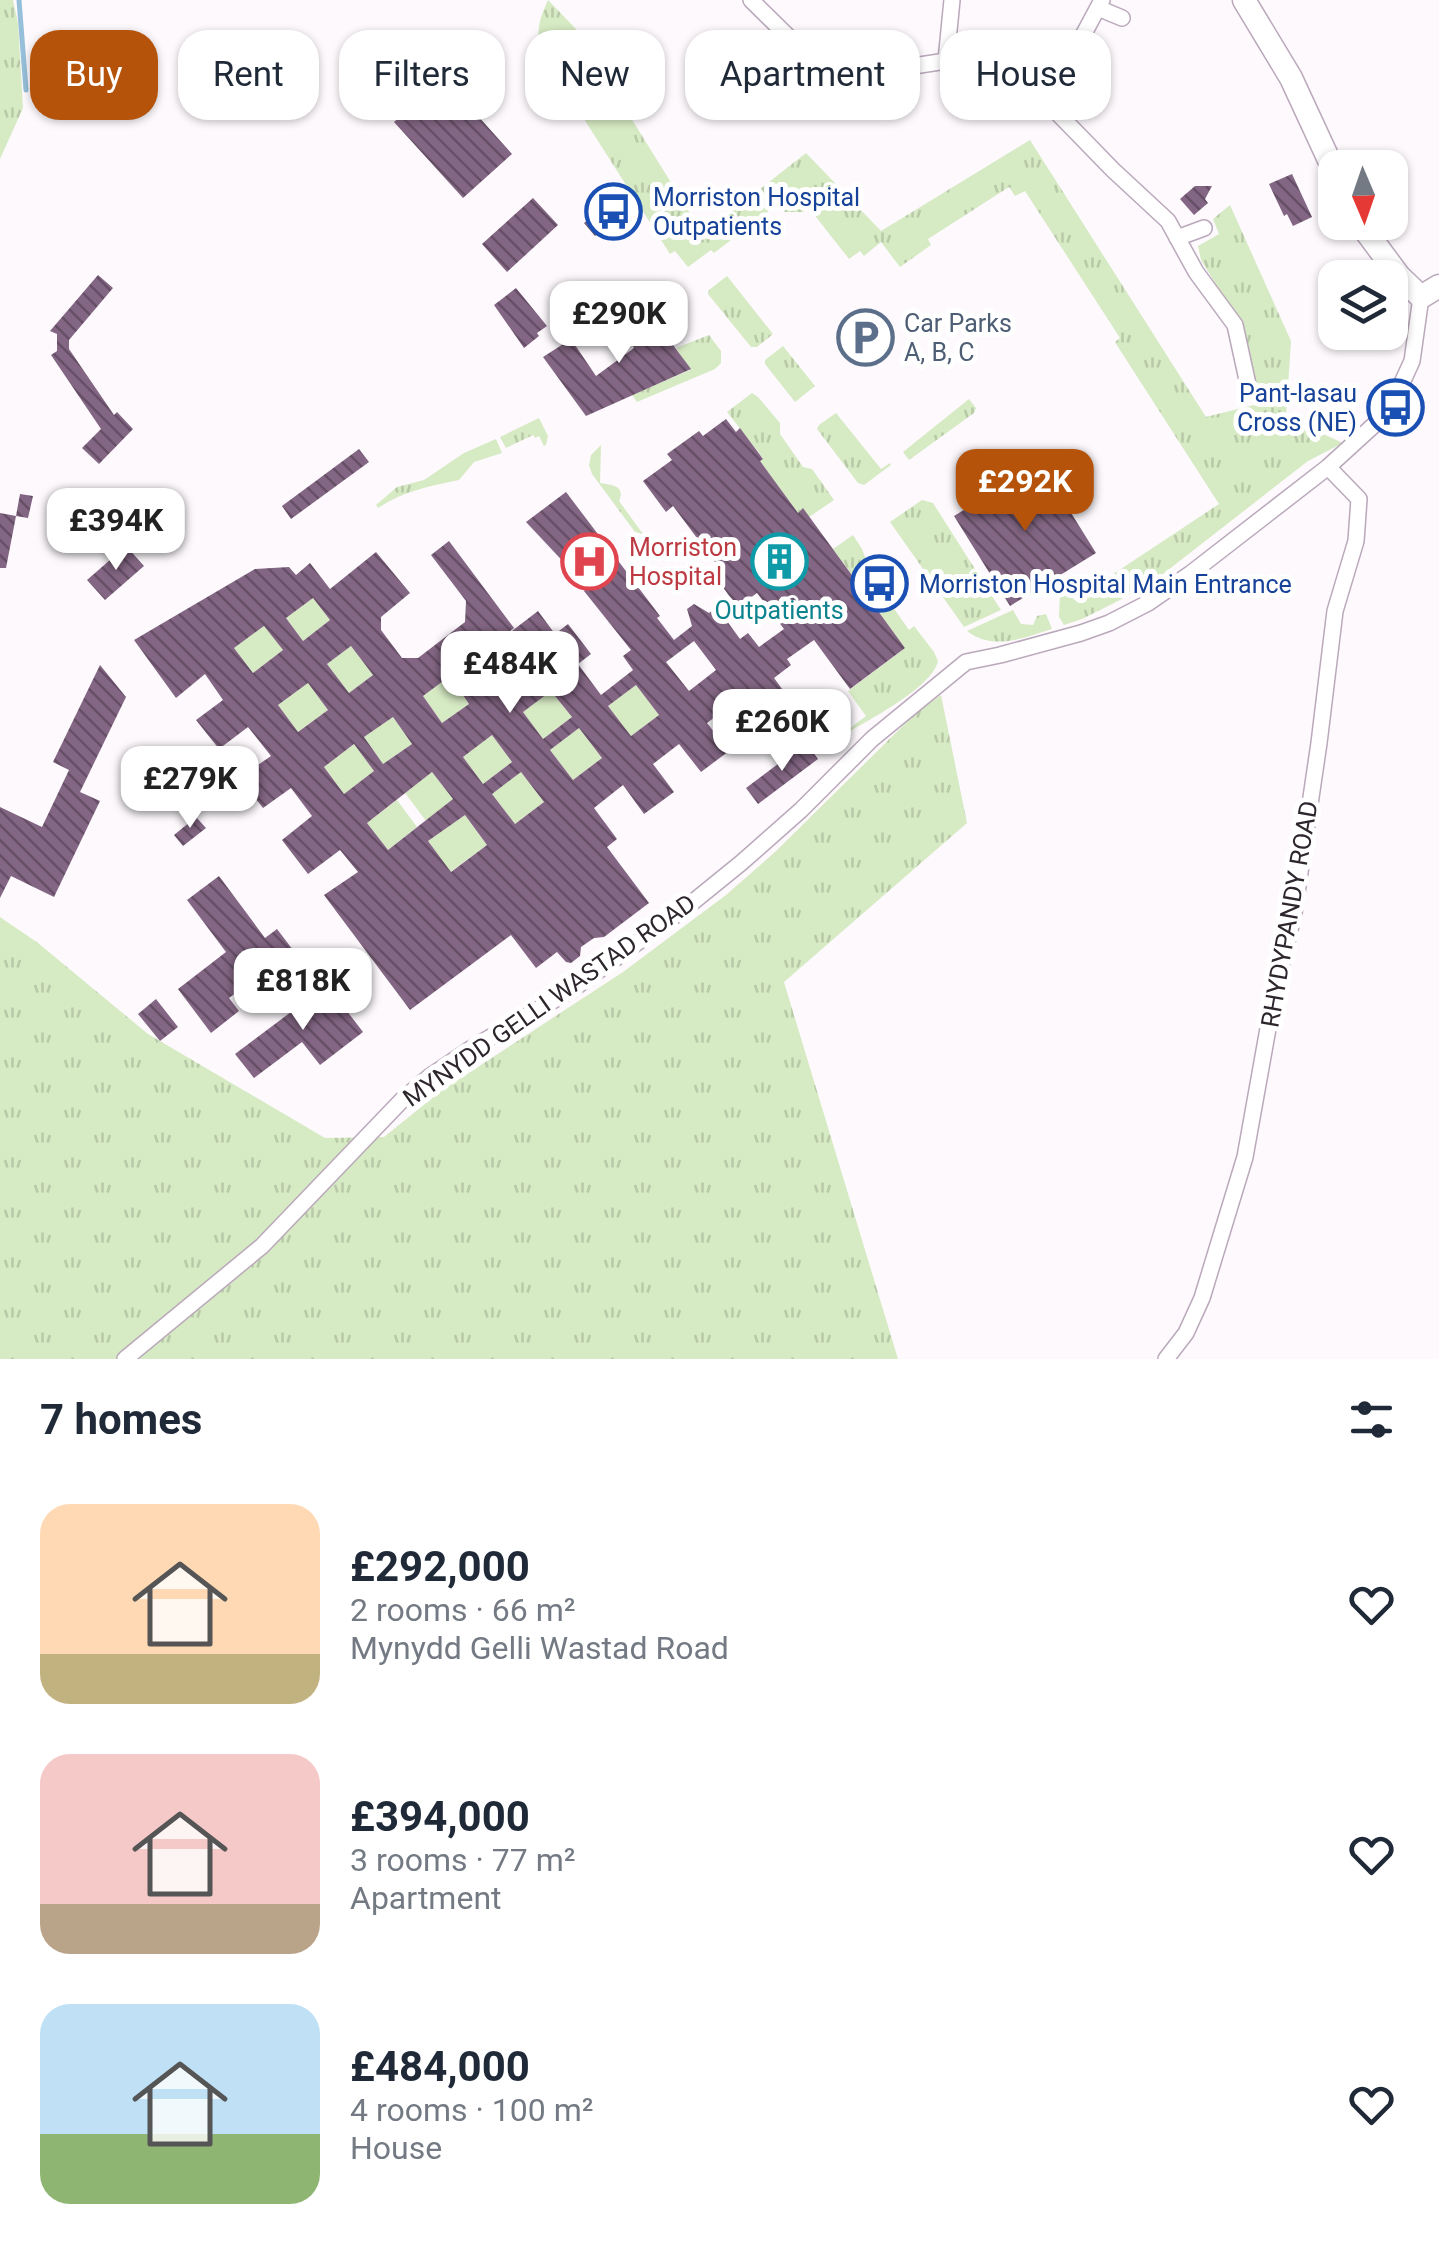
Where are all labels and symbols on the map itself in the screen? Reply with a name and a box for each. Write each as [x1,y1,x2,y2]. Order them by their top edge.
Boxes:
north arrow [1318,150,1408,240]
bus stop icon: Morriston Hospital Outpatients [584,181,644,241]
place label: Morriston Hospital Outpatients [653,183,860,241]
pin: £290K [549,281,689,366]
parking icon: Car Parks A, B, C [835,307,895,367]
place label: Car Parks A, B, C [904,309,1012,367]
bus stop icon: Pant-lasau Cross (NE) [1366,377,1426,437]
place label: Pant-lasau Cross (NE) [1237,379,1357,437]
pin: £292K [955,449,1095,534]
pin: £394K [46,488,186,573]
hospital icon: Morriston Hospital [560,531,620,591]
building icon: Outpatients [749,531,809,591]
place label: Morriston Hospital [629,533,737,591]
bus stop icon: Morriston Hospital Main Entrance [850,554,910,614]
place label: Morriston Hospital Main Entrance [919,570,1292,599]
place label: Outpatients [714,596,844,625]
pin: £484K [440,631,580,716]
pin: £260K [712,689,852,774]
pin: £279K [120,746,260,831]
street label: RHYDYPANDY ROAD [1255,799,1324,1029]
street label: MYNYDD GELLI WASTAD ROAD [398,888,701,1113]
pin: £818K [233,948,373,1033]

